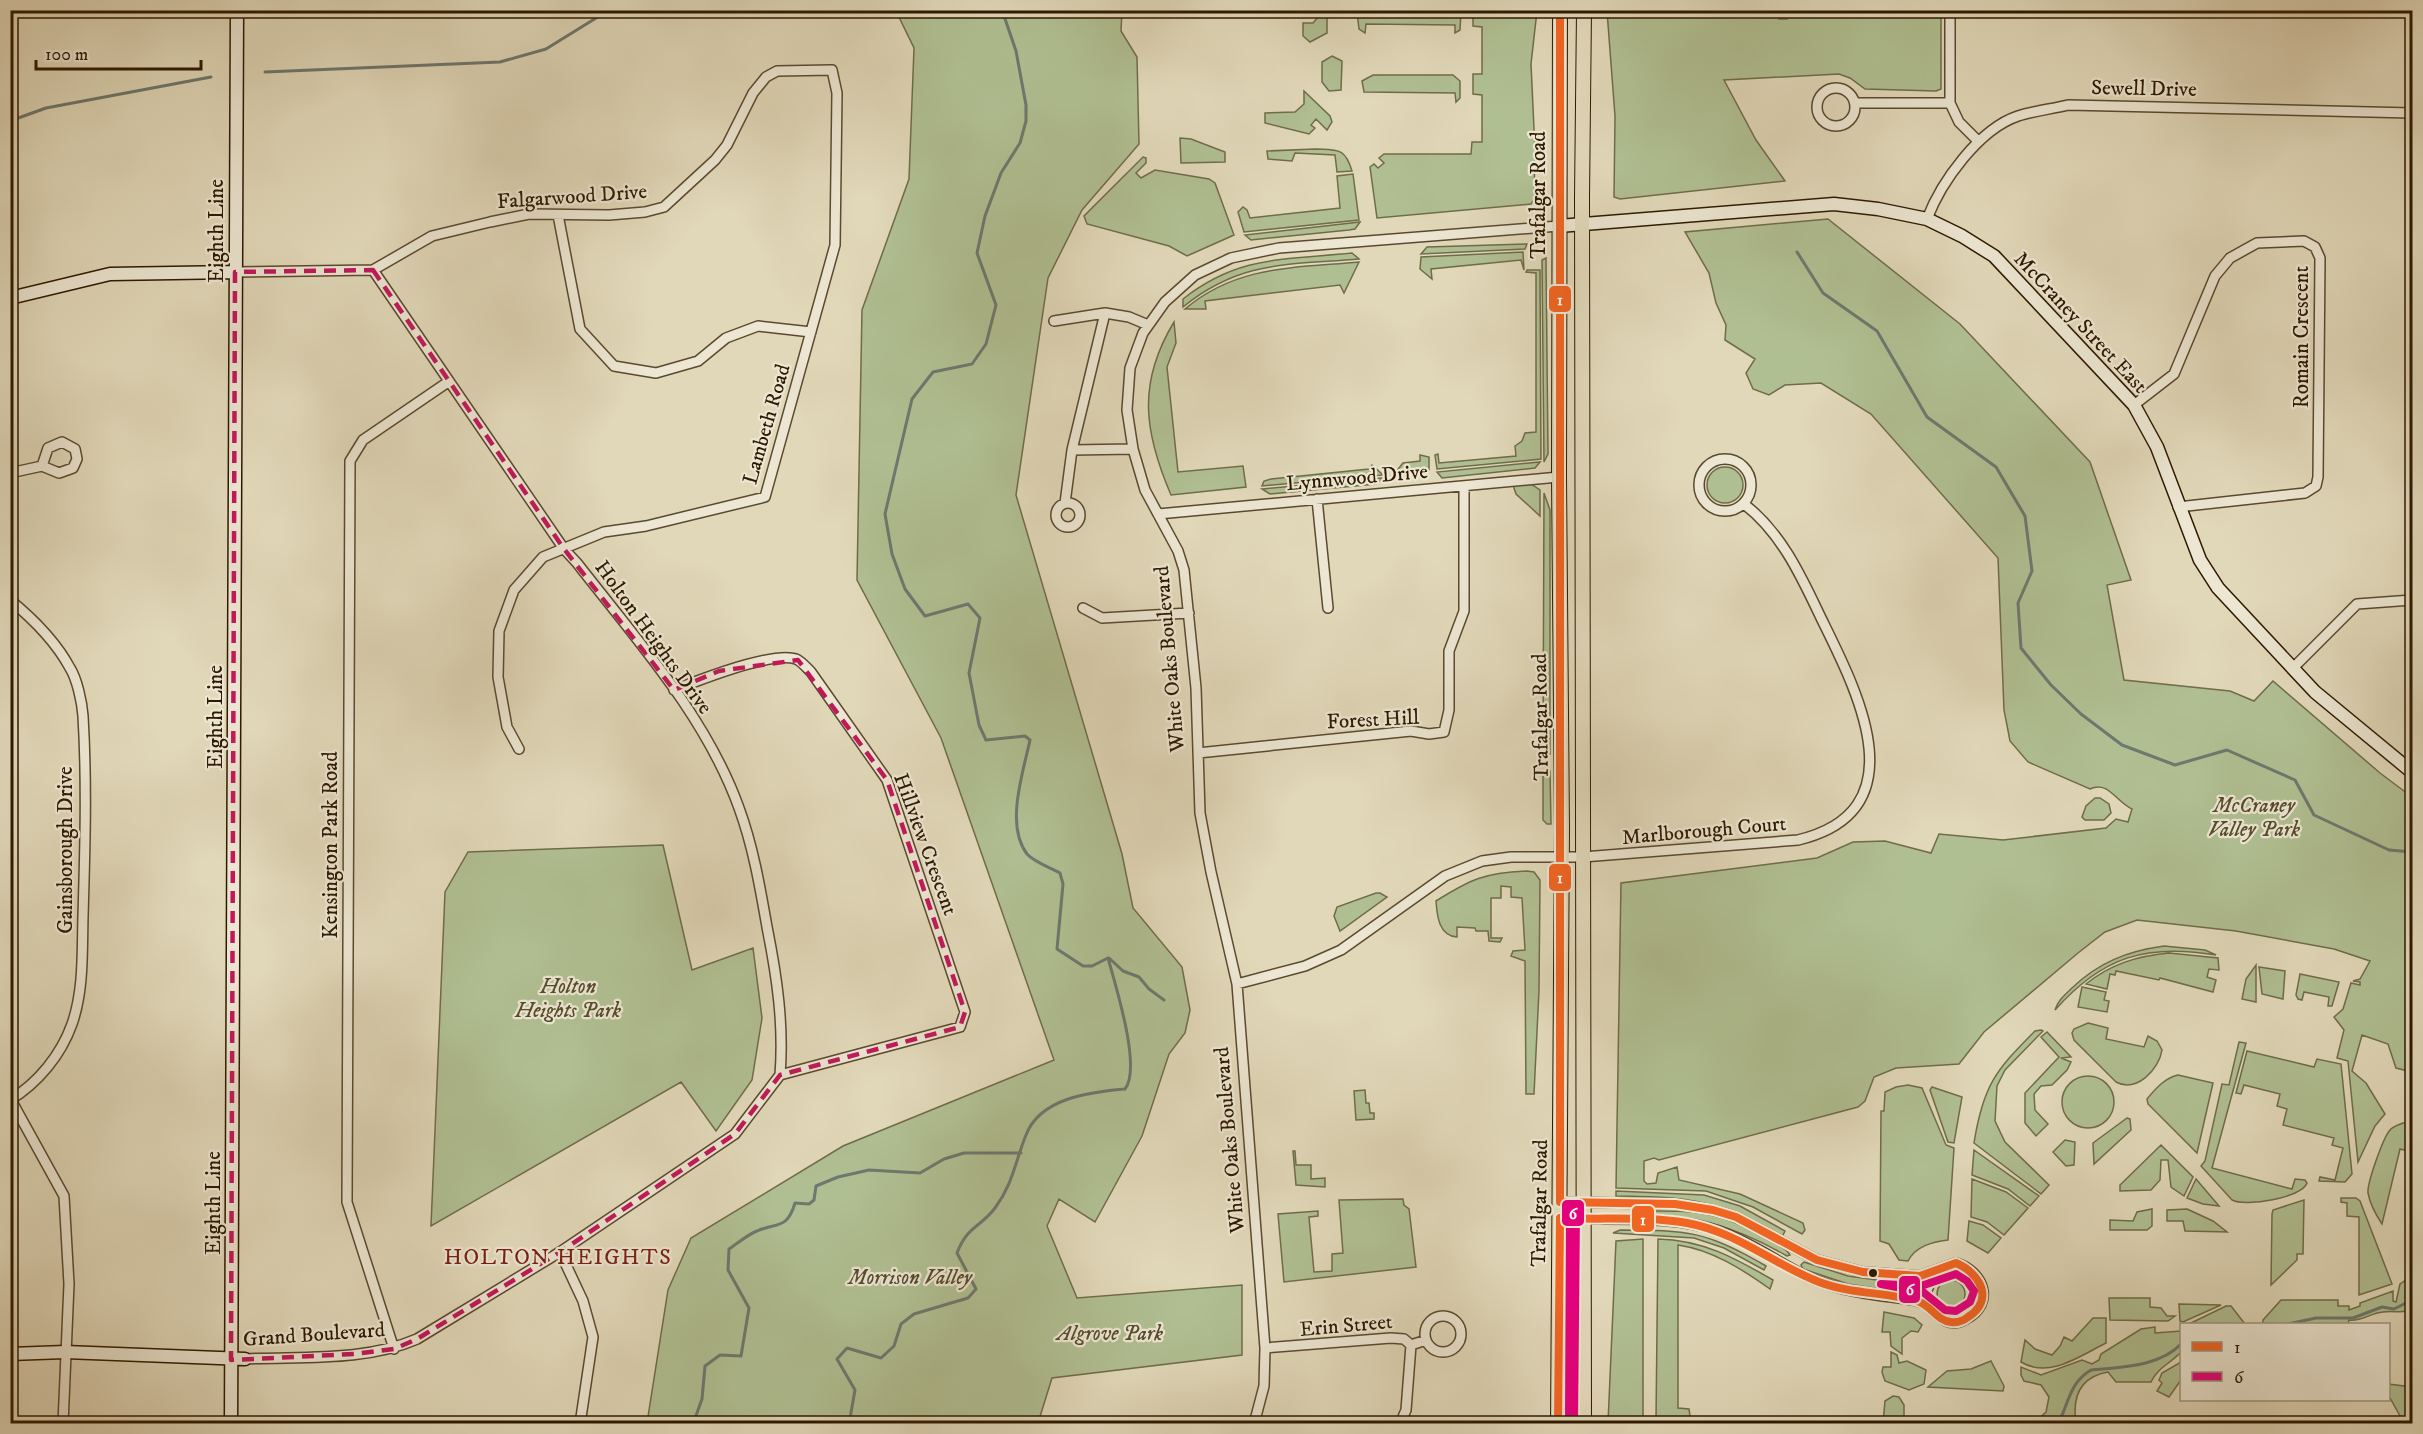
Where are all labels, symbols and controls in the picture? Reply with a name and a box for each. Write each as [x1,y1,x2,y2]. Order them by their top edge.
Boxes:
scale bar [36,33,201,71]
text: 100 m [45,44,88,66]
street label: Sewell Drive [2091,75,2197,103]
street label: Trafalgar Road [1526,131,1552,259]
street label: Eighth Line [204,179,230,283]
street label: Falgarwood Drive [496,179,648,215]
street label: McCraney Street East [2008,246,2153,399]
street label: Romain Crescent [2289,266,2315,408]
line badge: 1 [1548,285,1572,313]
text: 1 [1557,290,1563,310]
street label: Lambeth Road [737,361,797,487]
street label: Lynnwood Drive [1285,459,1429,497]
street label: Holton Heights Drive [589,556,718,720]
street label: White Oaks Boulevard [1149,564,1191,754]
street label: Trafalgar Road [1527,653,1555,781]
street label: Eighth Line [203,665,229,769]
street label: Forest Hill [1326,705,1421,735]
street label: Kensington Park Road [318,751,344,939]
street label: Gainsborough Drive [53,766,79,934]
street label: Hillview Crescent [887,770,963,919]
park label: McCraney Valley Park [2208,793,2300,843]
street label: Marlborough Court [1621,811,1788,851]
line badge: 1 [1548,863,1572,892]
text: 1 [1557,868,1563,888]
park label: Holton Heights Park [514,974,621,1024]
street label: White Oaks Boulevard [1209,1045,1251,1235]
street label: Trafalgar Road [1526,1139,1554,1267]
street label: Eighth Line [201,1151,227,1255]
line badge: 6 [1561,1199,1585,1227]
text: 6 [1569,1204,1579,1224]
line badge: 1 [1631,1205,1655,1233]
text: 1 [1640,1210,1646,1230]
district label: HOLTON HEIGHTS [444,1244,672,1271]
park label: Morrison Valley [846,1265,974,1291]
unlabelled marker [1867,1267,1879,1279]
line badge: 6 [1898,1275,1921,1304]
text: 6 [1906,1280,1916,1300]
street label: Erin Street [1299,1309,1394,1343]
street label: Grand Boulevard [242,1317,386,1353]
park label: Algrove Park [1055,1321,1163,1347]
legend [2180,1323,2390,1401]
text: 1 [2234,1337,2241,1359]
text: 6 [2234,1367,2244,1389]

